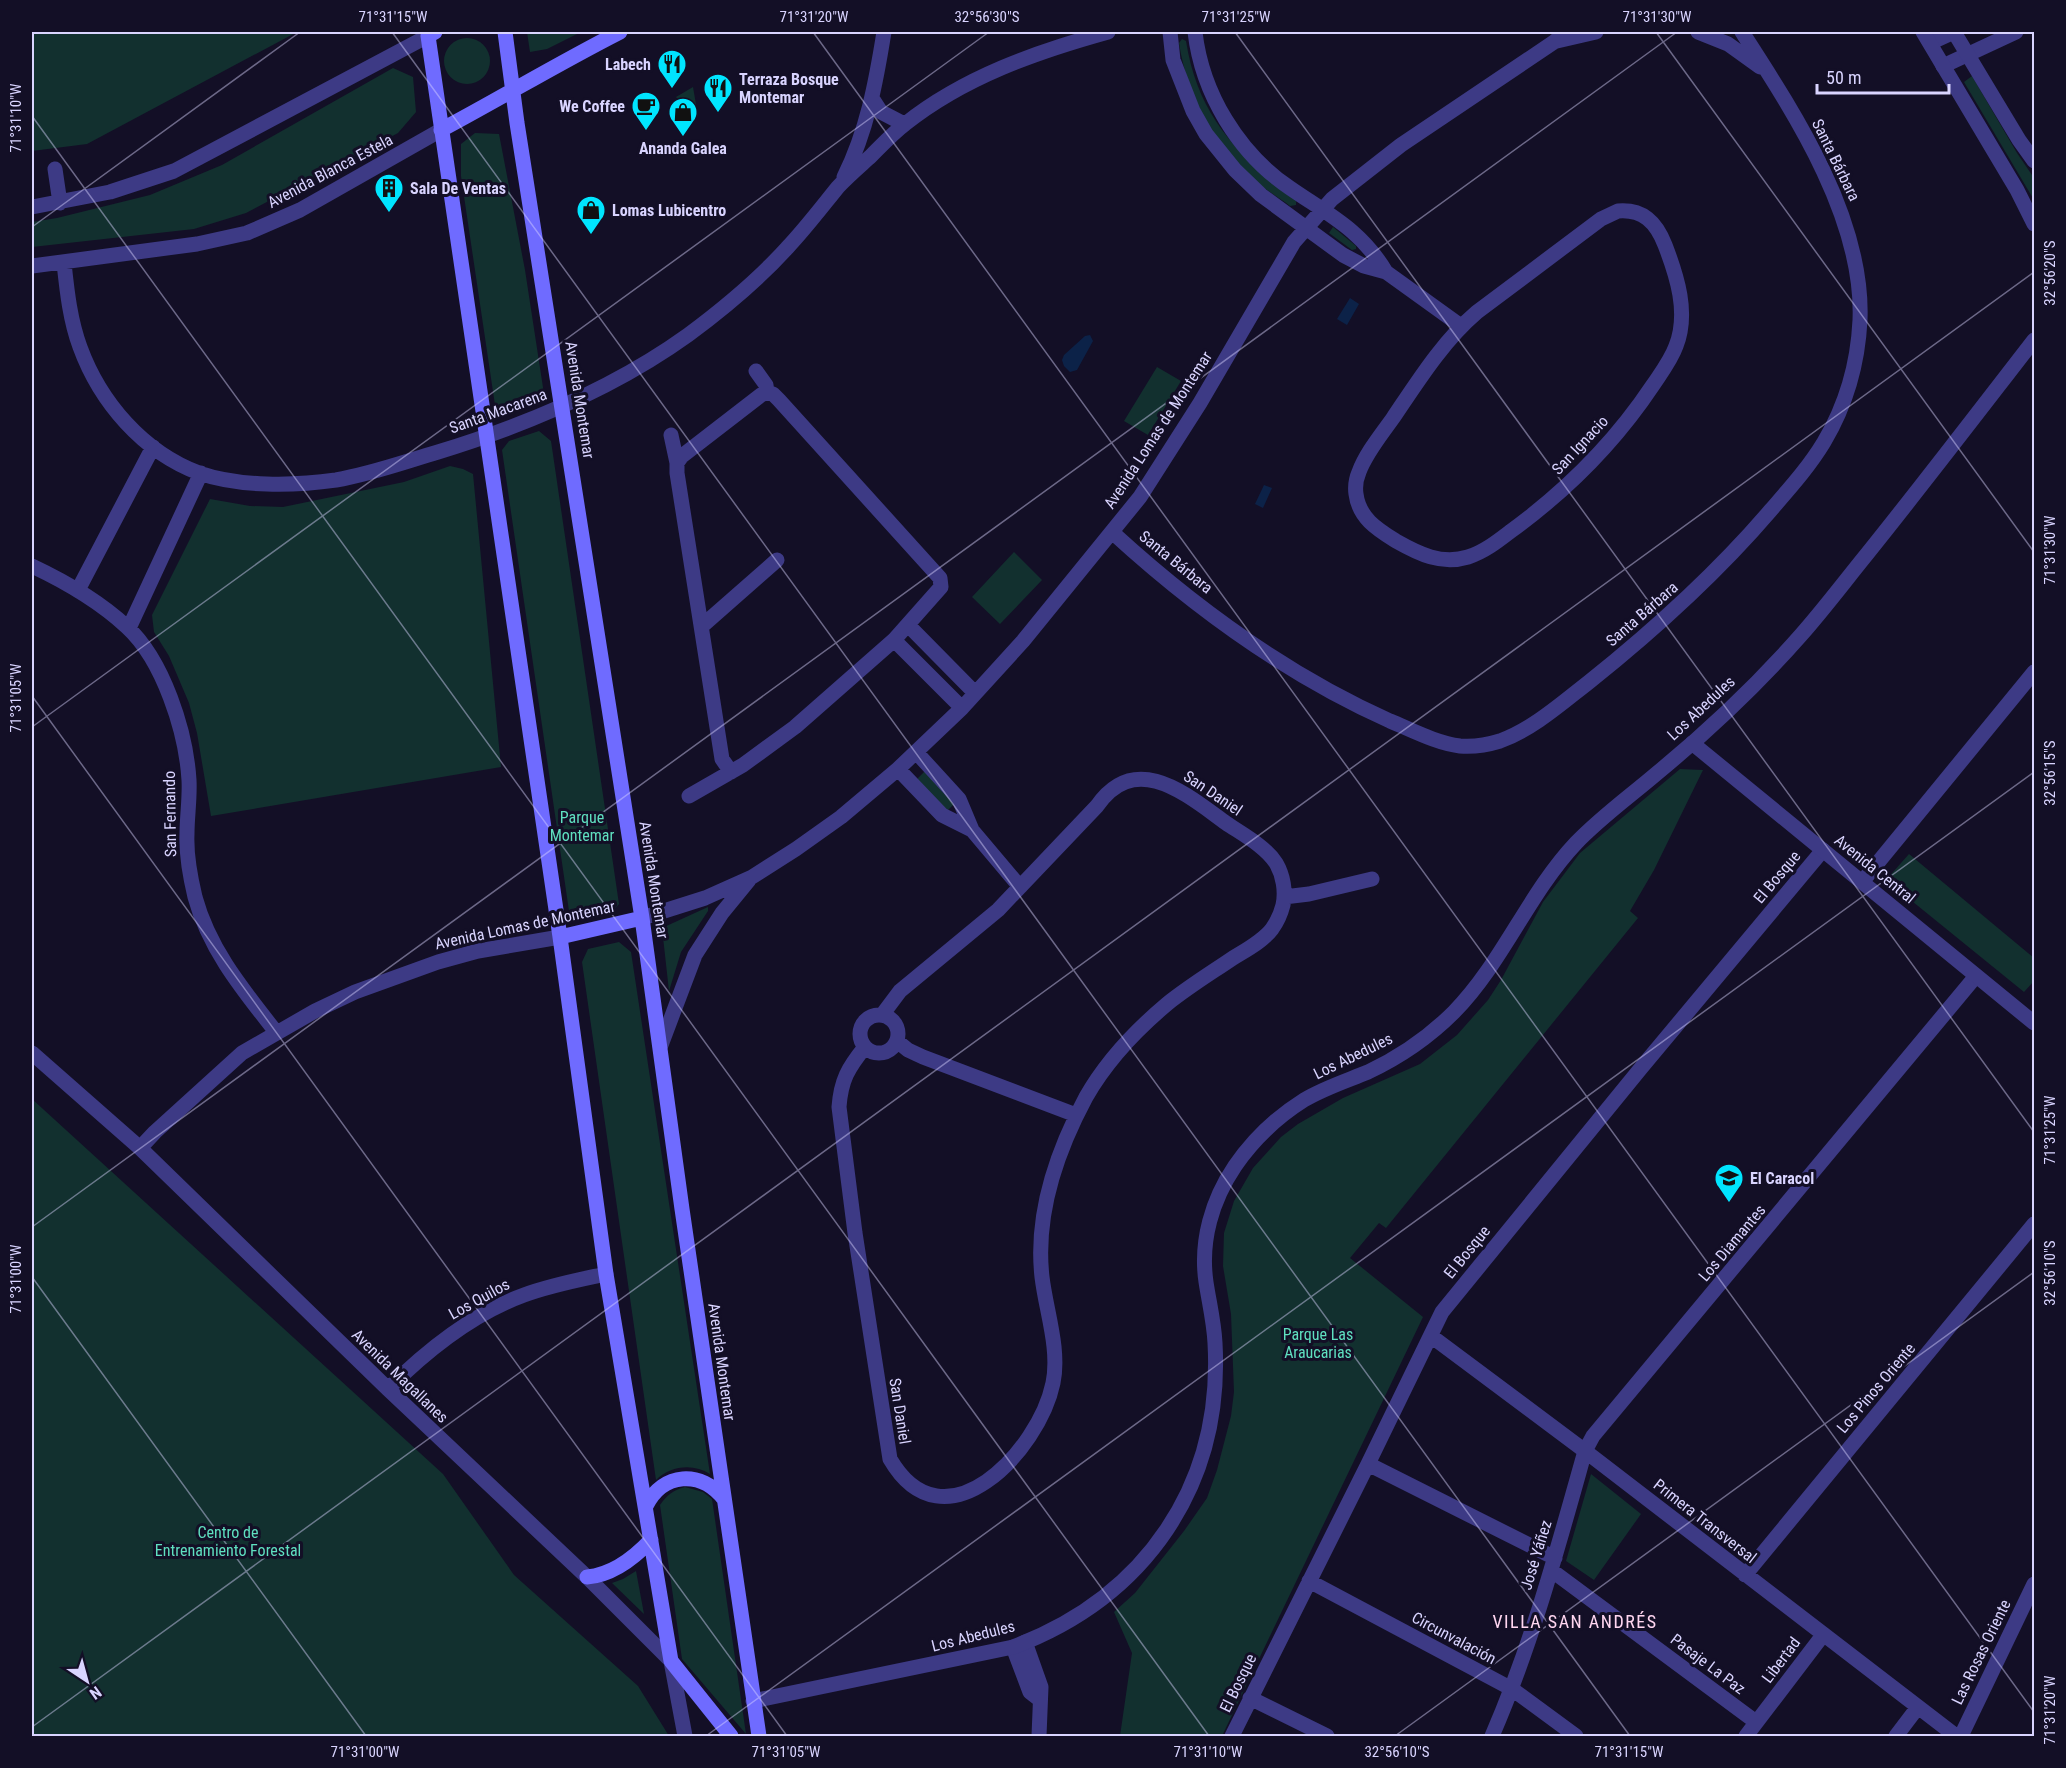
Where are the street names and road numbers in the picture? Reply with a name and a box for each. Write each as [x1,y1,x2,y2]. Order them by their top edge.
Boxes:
street label: Santa Bárbara [1808,116,1864,204]
street label: Avenida Blanca Estela [264,130,396,212]
street label: Avenida Montemar [561,340,599,460]
street label: Avenida Lomas de Montemar [1100,348,1216,512]
street label: Santa Macarena [447,385,549,437]
street label: San Ignacio [1548,412,1612,478]
street label: Santa Bárbara [1135,527,1217,597]
street label: Santa Bárbara [1602,578,1682,650]
street label: Los Abedules [1663,672,1739,744]
street label: San Daniel [1180,766,1246,820]
street label: San Fernando [160,771,180,857]
street label: Avenida Montemar [635,820,673,940]
street label: Avenida Central [1831,831,1919,907]
street label: El Bosque [1750,847,1804,907]
street label: Avenida Lomas de Montemar [433,897,617,953]
street label: Los Abedules [1310,1029,1396,1083]
street label: Los Diamantes [1694,1201,1770,1285]
street label: El Bosque [1440,1222,1494,1282]
street label: Los Quilos [445,1275,513,1323]
street label: Avenida Montemar [704,1302,740,1422]
street label: Avenida Magallanes [348,1325,452,1427]
street label: Los Pinos Oriente [1833,1339,1919,1437]
street label: San Daniel [885,1377,915,1445]
street label: Primera Transversal [1650,1475,1760,1567]
street label: José Yáñez [1516,1518,1556,1592]
street label: Las Rosas Oriente [1947,1596,2015,1708]
street label: Circunvalación [1409,1608,1499,1668]
street label: Los Abedules [929,1616,1017,1656]
street label: Pasaje La Paz [1667,1630,1749,1698]
street label: Libertad [1758,1633,1804,1687]
street label: El Bosque [1216,1651,1260,1715]

